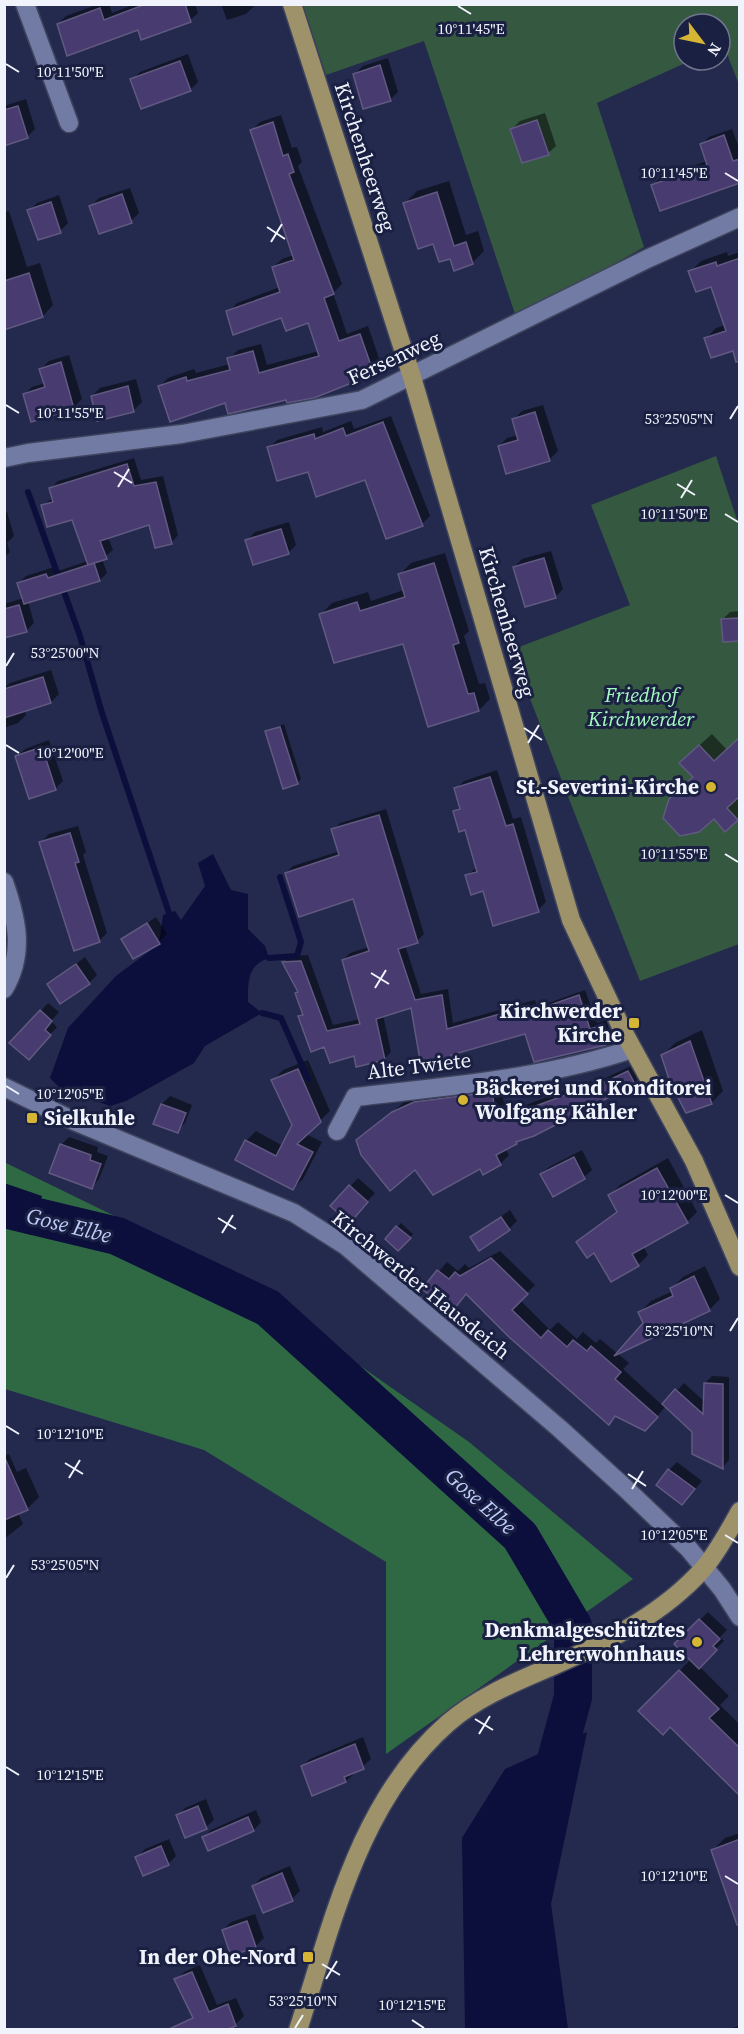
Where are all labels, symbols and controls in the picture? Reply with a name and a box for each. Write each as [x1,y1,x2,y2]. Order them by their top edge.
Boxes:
north arrow [672,12,732,72]
text: 10°11'45"E [437,18,505,39]
text: N [702,39,727,61]
text: 10°11'50"E [36,61,104,82]
street label: Kirchenheerweg [328,78,403,235]
text: 10°11'45"E [640,162,708,183]
street label: Fersenweg [342,323,445,392]
text: 10°11'55"E [36,402,104,423]
text: 53°25'05"N [644,408,714,429]
text: 10°11'50"E [640,503,708,524]
street label: Kirchenheerweg [472,543,543,701]
text: 53°25'00"N [30,642,100,663]
park label: Friedhof Kirchwerder [587,680,695,733]
text: 10°12'00"E [36,742,104,763]
place label: St.-Severini-Kirche [516,772,699,801]
marker: St.-Severini-Kirche [704,780,718,794]
text: 10°11'55"E [640,843,708,864]
place label: Kirchwerder Kirche [499,996,622,1049]
marker: Kirchwerder Kirche [627,1016,641,1030]
street label: Alte Twiete [365,1045,473,1086]
place label: Bäckerei und Konditorei Wolfgang Kähler [475,1073,712,1126]
text: 10°12'05"E [36,1083,104,1104]
marker: Bäckerei und Konditorei Wolfgang Kähler [456,1093,470,1107]
place label: Sielkuhle [44,1103,135,1132]
marker: Sielkuhle [25,1111,39,1125]
text: 10°12'00"E [640,1184,708,1205]
water label: Gose Elbe [24,1200,114,1250]
street label: Kirchwerder Hausdeich [326,1203,517,1366]
text: 53°25'10"N [644,1320,714,1341]
text: 10°12'10"E [36,1423,104,1444]
water label: Gose Elbe [439,1461,523,1541]
text: 10°12'05"E [640,1524,708,1545]
text: 53°25'05"N [30,1554,100,1575]
place label: Denkmalgeschütztes Lehrerwohnhaus [484,1615,685,1668]
marker: Denkmalgeschütztes Lehrerwohnhaus [690,1635,704,1649]
text: 10°12'15"E [36,1764,104,1785]
text: 10°12'10"E [640,1865,708,1886]
place label: In der Ohe-Nord [139,1942,297,1971]
marker: In der Ohe-Nord [301,1950,315,1964]
text: 53°25'10"N [268,1990,338,2011]
text: 10°12'15"E [378,1994,446,2015]

